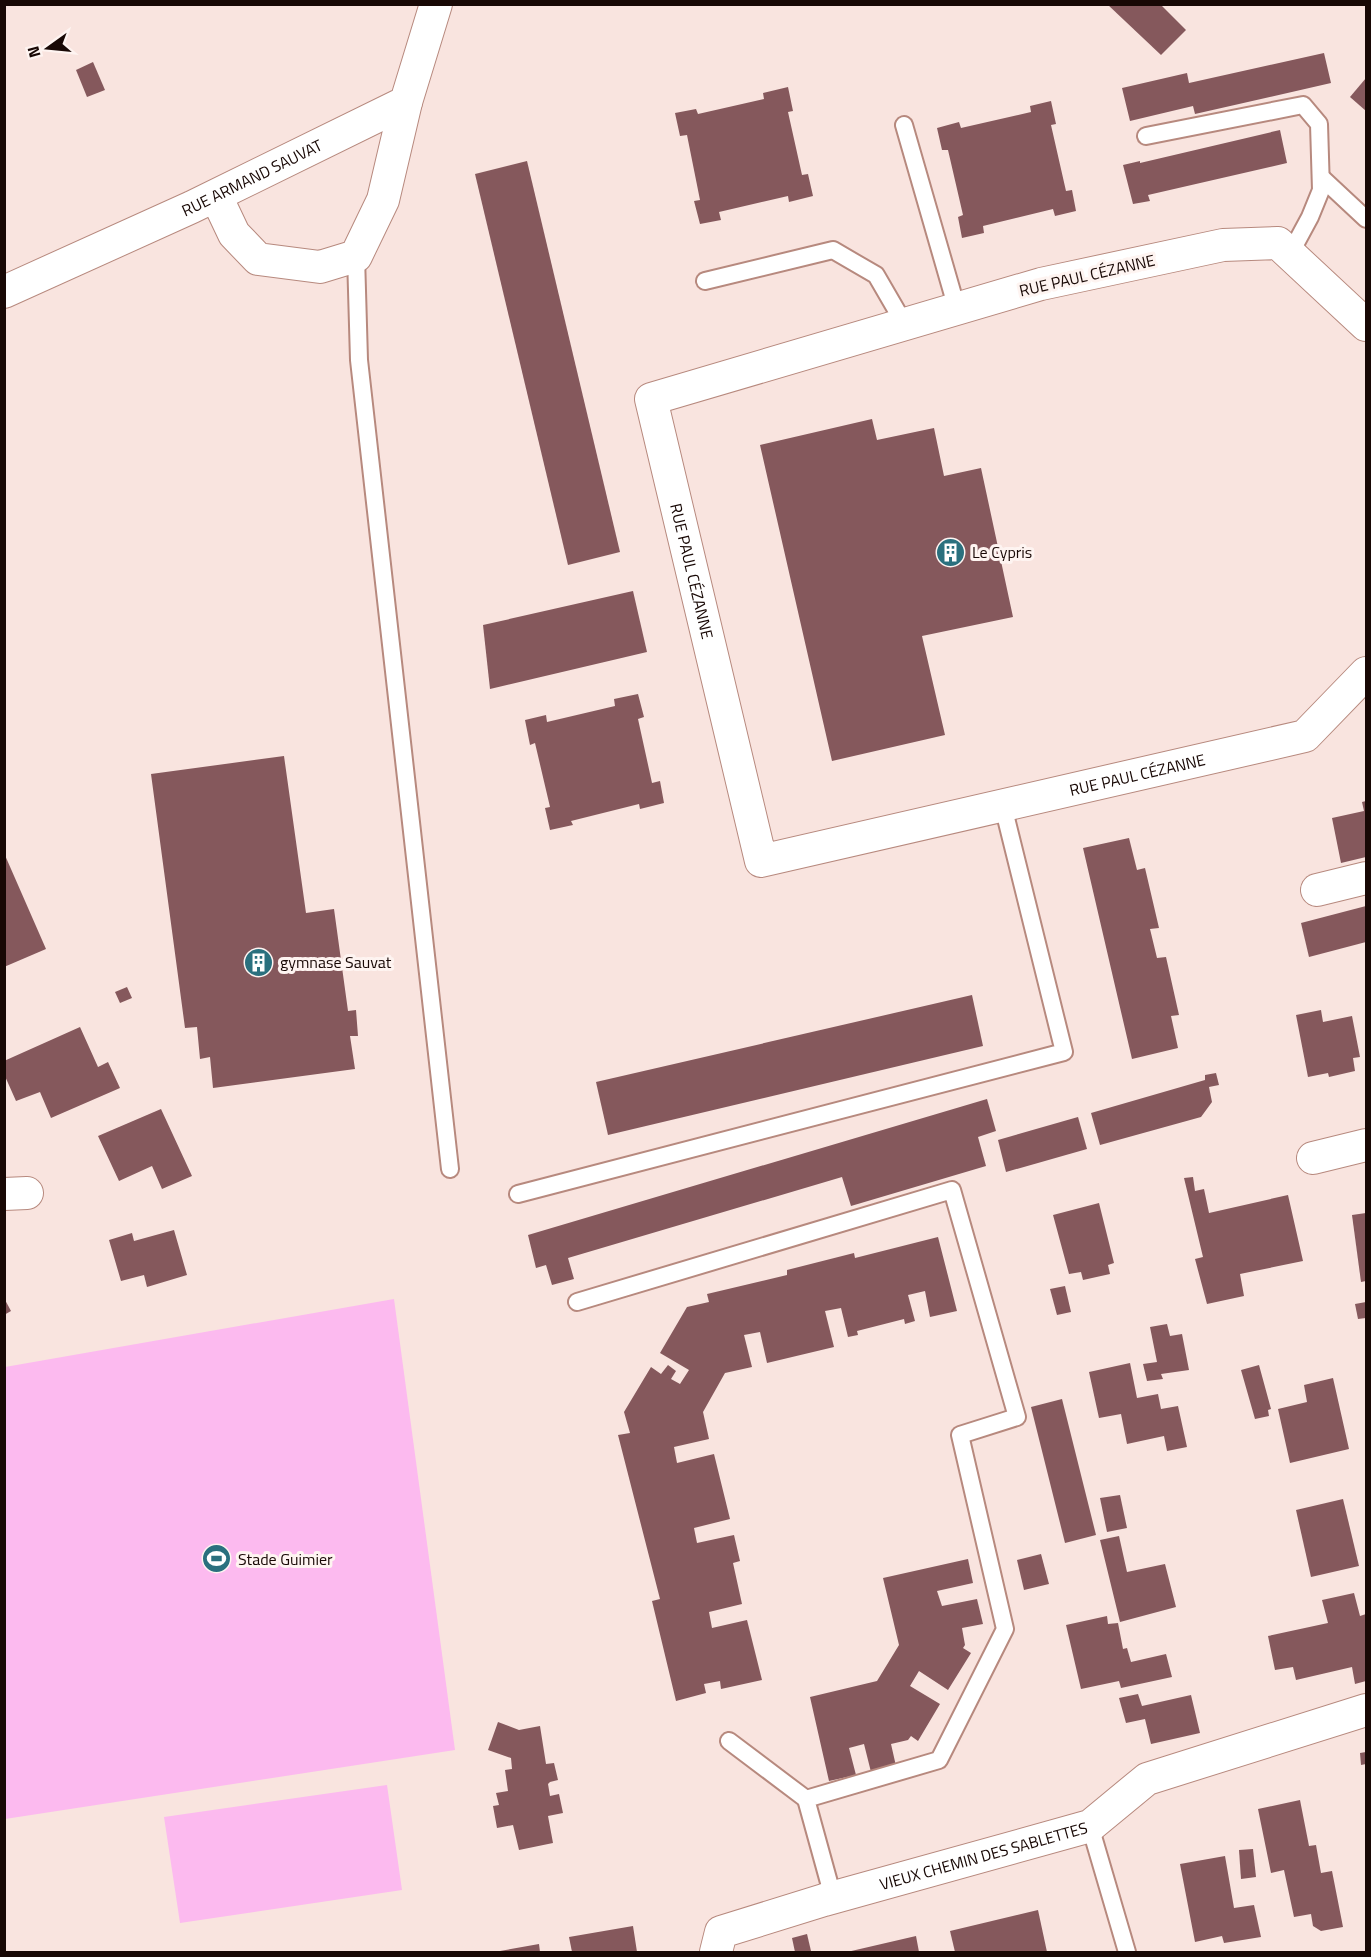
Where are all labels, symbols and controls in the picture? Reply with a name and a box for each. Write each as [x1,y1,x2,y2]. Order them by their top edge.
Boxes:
north arrow [18,18,78,78]
text: N [20,43,47,60]
street label: RUE ARMAND SAUVAT [178,133,327,222]
street label: RUE PAUL CÉZANNE [1017,248,1157,302]
street label: RUE PAUL CÉZANNE [664,501,720,642]
building icon: Le Cypris [935,536,967,568]
place label: Le Cypris [972,540,1032,564]
street label: RUE PAUL CÉZANNE [1067,747,1208,802]
building icon: gymnase Sauvat [243,946,275,978]
place label: gymnase Sauvat [280,950,392,974]
sports icon: Stade Guimier [201,1543,233,1575]
place label: Stade Guimier [238,1547,333,1571]
street label: VIEUX CHEMIN DES SABLETTES [877,1815,1090,1896]

